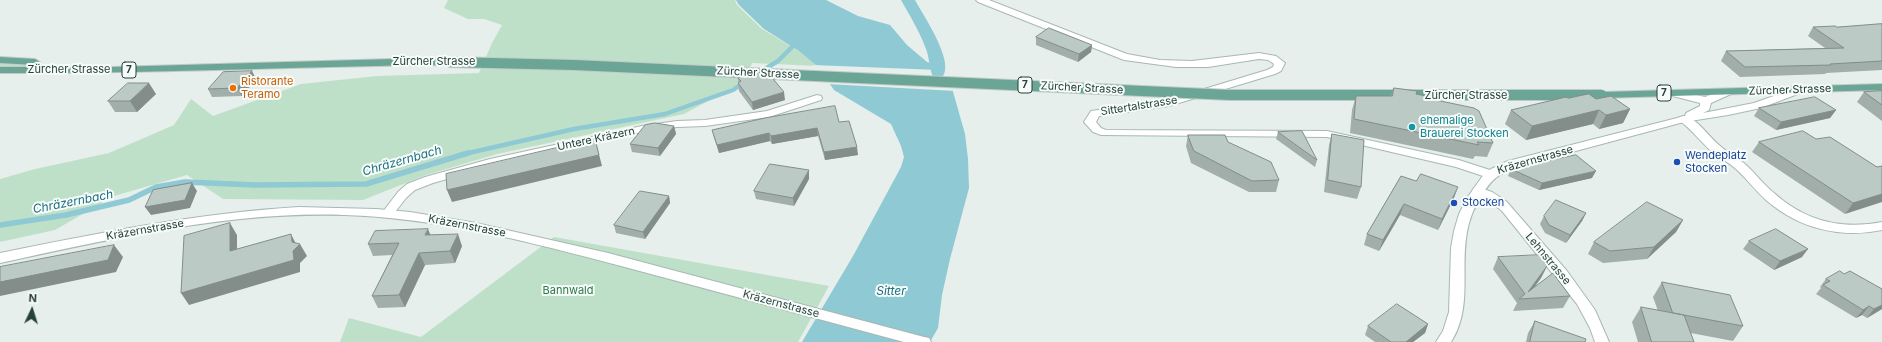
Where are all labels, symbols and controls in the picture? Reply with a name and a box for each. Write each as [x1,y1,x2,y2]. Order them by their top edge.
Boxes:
street label: Zürcher Strasse [393,55,475,69]
road number: 7 [122,62,136,78]
street label: Zürcher Strasse [28,63,110,77]
street label: Zürcher Strasse [716,64,800,82]
place label: Ristorante Teramo [241,75,293,101]
road number: 7 [1018,77,1032,93]
street label: Zürcher Strasse [1040,79,1124,97]
street label: Zürcher Strasse [1748,82,1832,98]
marker: Ristorante Teramo [228,83,238,93]
road number: 7 [1657,85,1671,101]
street label: Zürcher Strasse [1425,89,1507,103]
street label: Sittertalstrasse [1100,93,1178,119]
place label: ehemalige Brauerei Stocken [1420,114,1509,140]
marker: ehemalige Brauerei Stocken [1407,122,1417,132]
street label: Untere Kräzern [556,124,636,154]
water label: Chräzernbach [361,143,443,179]
street label: Kräzernstrasse [1495,143,1575,177]
place label: Wendeplatz Stocken [1685,149,1747,175]
marker: Wendeplatz Stocken [1672,157,1682,167]
water label: Chräzernbach [32,187,114,217]
place label: Stocken [1462,196,1504,210]
marker: Stocken [1449,198,1459,208]
street label: Kräzernstrasse [427,212,507,240]
street label: Kräzernstrasse [105,217,185,243]
street label: Lehnstrasse [1523,230,1573,288]
park label: Bannwald [543,284,593,298]
water label: Sitter [876,284,906,298]
street label: Kräzernstrasse [741,287,821,321]
north arrow [12,290,52,330]
text: N [28,291,38,305]

